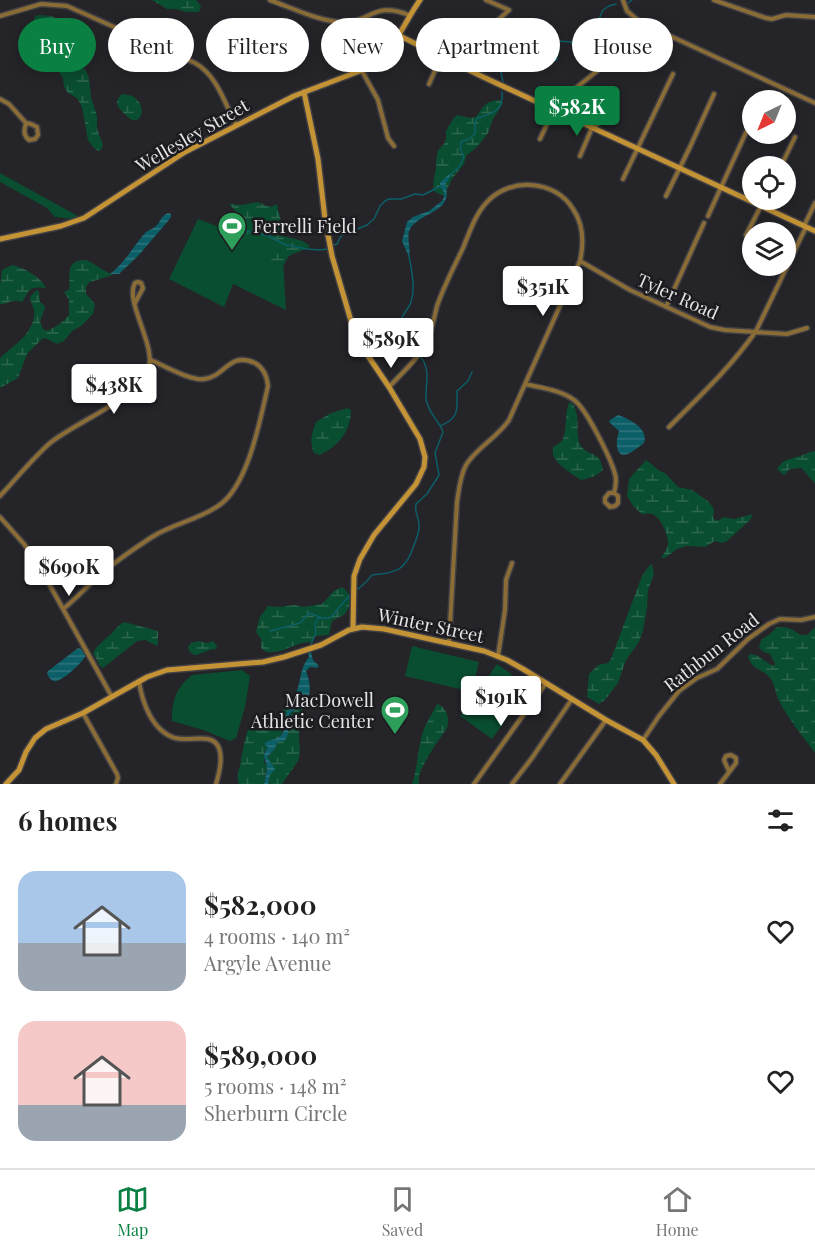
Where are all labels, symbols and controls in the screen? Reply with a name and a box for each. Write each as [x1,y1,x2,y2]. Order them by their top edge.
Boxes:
chip: Buy [18,18,96,72]
chip: Rent [108,18,194,72]
chip: Filters [206,18,309,72]
chip: New [321,18,404,72]
chip: Apartment [416,18,560,72]
chip: House [572,18,673,72]
pin: $582K [535,86,619,137]
north arrow [742,90,796,144]
map controls [742,90,796,276]
text: $582K [549,92,605,119]
street label: Wellesley Street [130,93,253,178]
button: locate [742,156,796,210]
sports icon: Ferrelli Field [216,210,248,252]
place label: Ferrelli Field [253,214,357,238]
button: layers [742,222,796,276]
pin: $351K [501,266,585,317]
street label: Tyler Road [633,267,723,325]
text: $351K [517,272,569,299]
pin: $589K [349,318,433,369]
text: $589K [362,324,420,351]
pin: $438K [72,364,156,415]
text: $438K [86,370,142,397]
pin: $690K [27,546,111,597]
text: $690K [39,552,99,579]
street label: Winter Street [375,602,487,648]
street label: Rathbun Road [659,607,764,697]
pin: $191K [459,676,543,727]
text: $191K [475,682,527,709]
place label: MacDowell Athletic Center [250,688,374,733]
sports icon: MacDowell Athletic Center [379,694,411,736]
text: 6 homes [18,803,117,838]
icon: filters [764,804,797,837]
text: $582,000 [204,887,316,922]
icon: home [66,895,138,967]
icon: heart [764,915,797,948]
text: 4 rooms · 140 m² [204,922,350,949]
text: Argyle Avenue [204,949,331,976]
text: $589,000 [204,1037,317,1072]
icon: home [66,1045,138,1117]
icon: heart [764,1065,797,1098]
text: 5 rooms · 148 m² [204,1072,347,1099]
text: Sherburn Circle [204,1099,347,1126]
tab: Map [116,1183,149,1240]
tab: Saved [382,1183,423,1240]
tab: Home [656,1183,699,1240]

